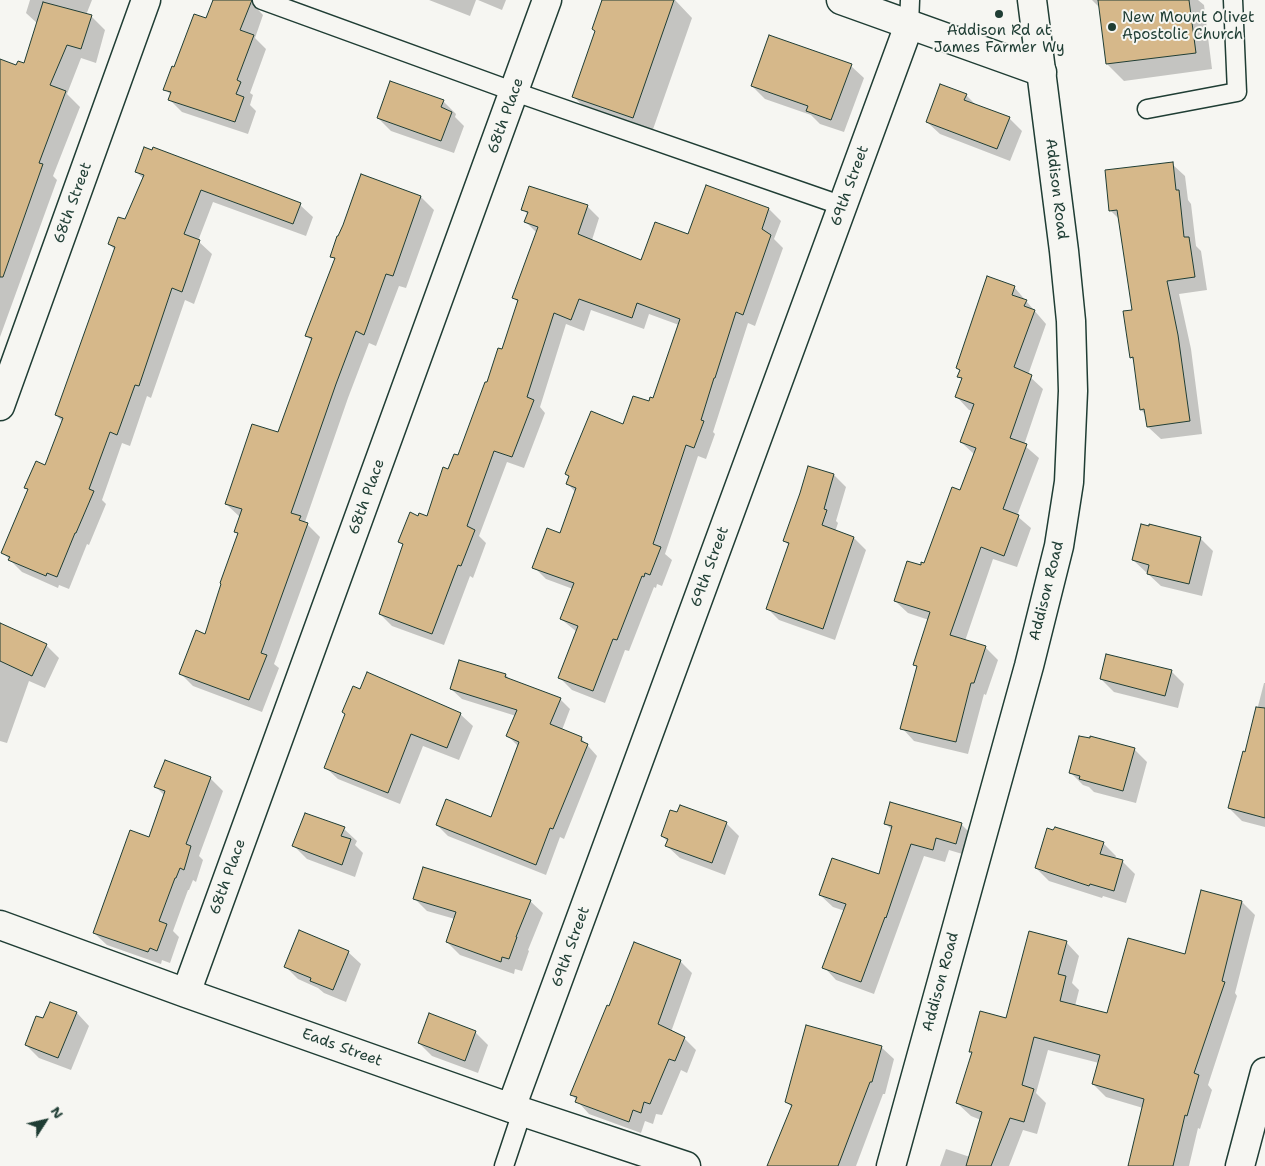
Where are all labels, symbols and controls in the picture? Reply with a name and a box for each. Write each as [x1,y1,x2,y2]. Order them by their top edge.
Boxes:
marker: Addison Rd at James Farmer Wy [993,8,1005,20]
place label: New Mount Olivet Apostolic Church [1122,9,1255,44]
marker: New Mount Olivet Apostolic Church [1106,21,1118,33]
place label: Addison Rd at James Farmer Wy [933,22,1065,57]
street label: 68th Place [484,76,528,156]
street label: Addison Road [1041,137,1071,241]
street label: 69th Street [827,143,873,229]
street label: 68th Street [50,160,96,246]
street label: 68th Place [345,457,389,537]
street label: 69th Street [687,524,733,610]
street label: Addison Road [1026,539,1068,643]
street label: 68th Place [206,837,250,917]
street label: 69th Street [548,904,594,990]
street label: Addison Road [919,930,963,1034]
street label: Eads Street [299,1025,385,1071]
north arrow [20,1096,70,1146]
text: N [47,1103,68,1122]

